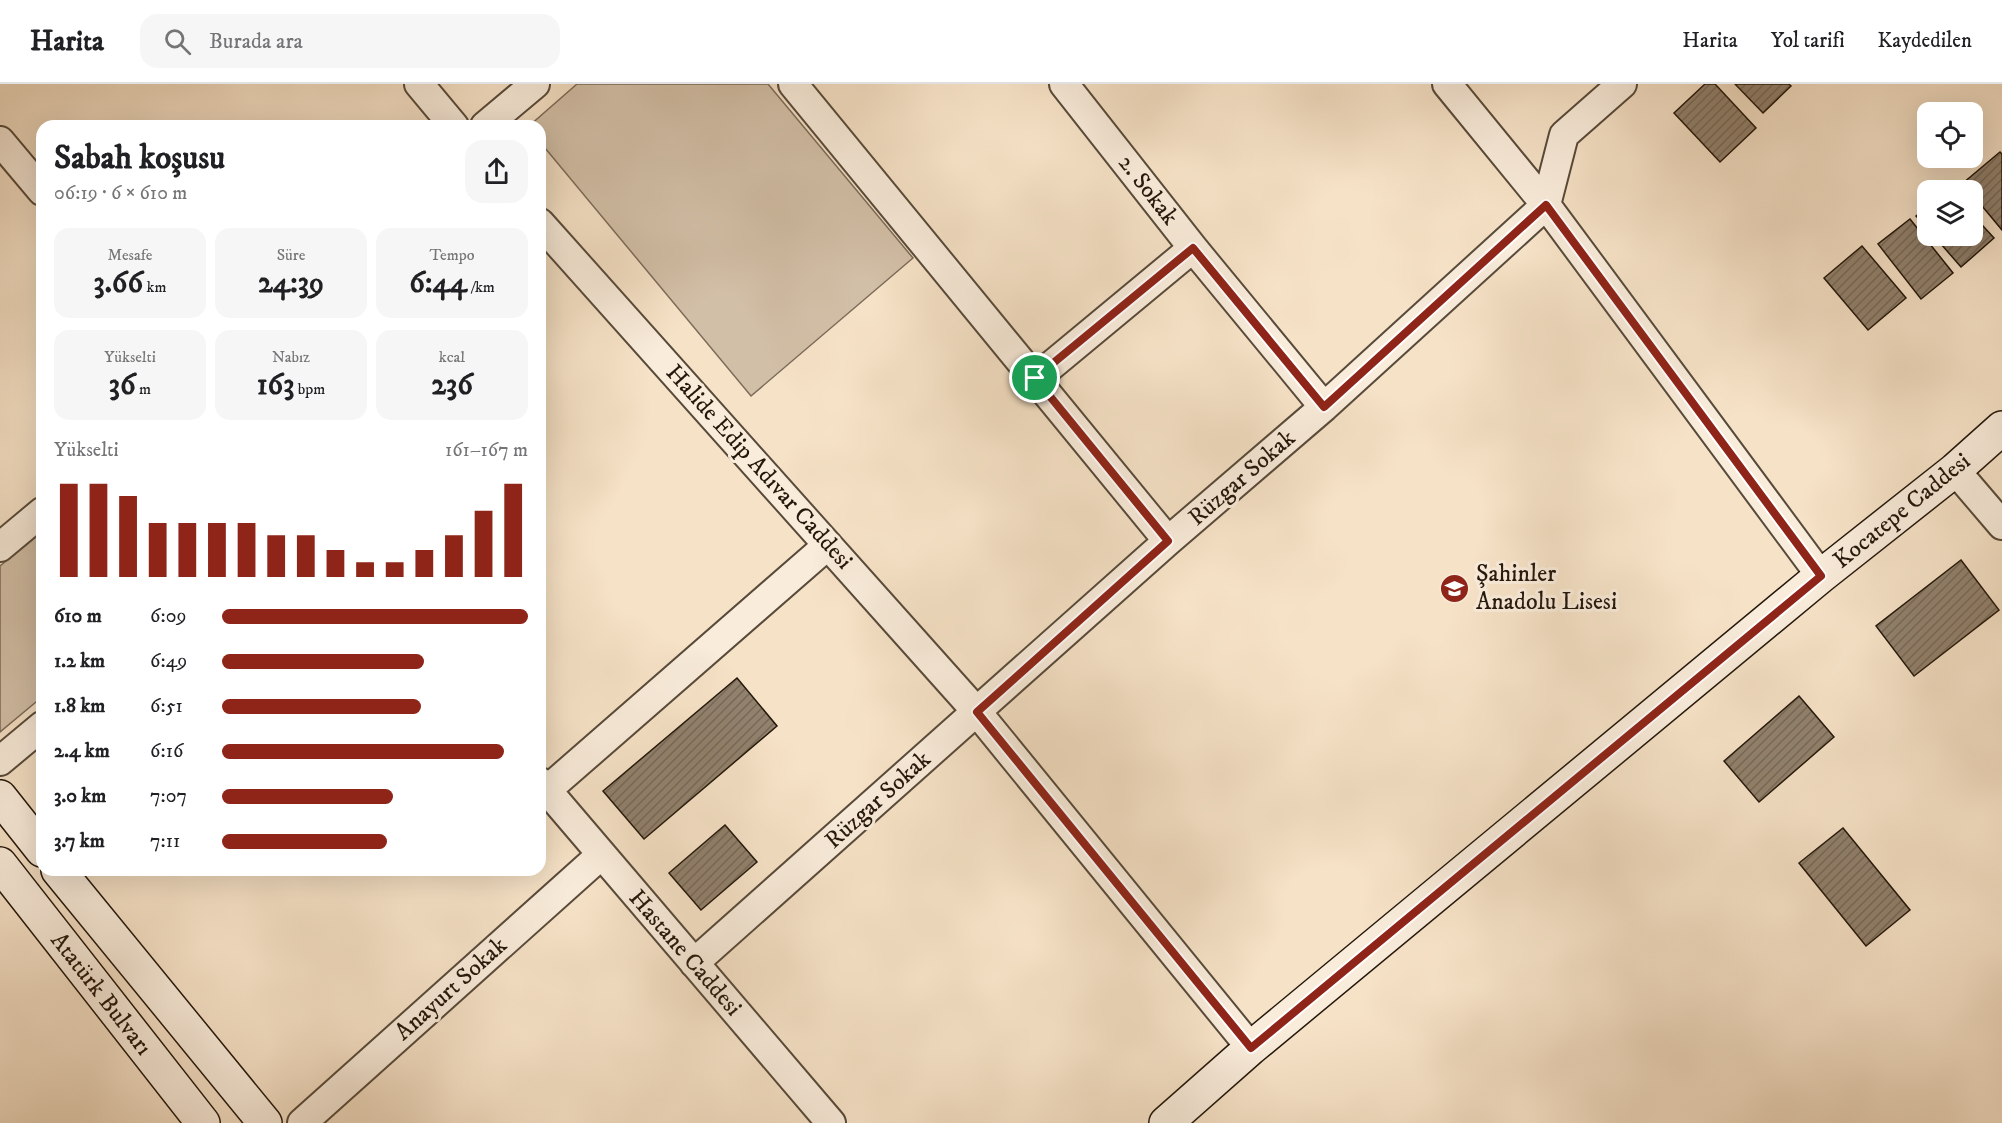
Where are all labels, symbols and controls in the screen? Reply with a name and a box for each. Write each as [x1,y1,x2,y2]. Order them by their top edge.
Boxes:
search box [140,14,560,68]
text: Harita [30,24,104,59]
icon: search [161,25,194,58]
text: Burada ara [209,28,303,55]
text: Harita [1682,28,1738,54]
text: Yol tarifi [1771,28,1845,54]
text: Kaydedilen [1878,28,1972,54]
map controls [1917,102,1983,246]
button: locate [1917,102,1983,168]
text: Sabah koşusu [54,138,225,179]
button: share [465,140,528,203]
street label: 2. Sokak [1111,149,1185,231]
button: layers [1917,180,1983,246]
text: 06:19 · 6 × 610 m [54,181,187,206]
text: Mesafe [108,245,152,265]
text: Süre [277,245,305,265]
text: Tempo [430,245,474,265]
text: 3.66 [94,265,143,302]
text: 24:39 [258,265,324,302]
text: 6:44 [409,265,467,302]
text: km [143,277,166,297]
text: /km [467,277,495,297]
text: Yükselti [104,347,156,367]
text: Nabız [272,347,310,367]
text: kcal [439,347,465,367]
pin [1009,352,1060,403]
street label: Halide Edip Adıvar Caddesi [659,358,859,576]
icon: arrive [1018,361,1051,394]
text: 36 [109,367,136,404]
text: 163 [257,367,294,404]
text: 236 [431,367,473,404]
text: m [136,379,151,399]
text: bpm [294,379,325,399]
street label: Rüzgar Sokak [1182,423,1302,533]
text: Yükselti [54,438,119,463]
text: 161–167 m [445,438,528,463]
street label: Kocatepe Caddesi [1827,447,1977,575]
place label: Şahinler Anadolu Lisesi [1476,559,1617,617]
school or university icon: Şahinler Anadolu Lisesi [1439,572,1471,604]
text: 610 m [54,604,102,629]
text: 6:09 [150,604,186,629]
text: 1.2 km [54,649,105,674]
text: 6:49 [150,649,187,674]
text: 1.8 km [54,694,105,719]
text: 6:51 [150,694,183,719]
text: 2.4 km [54,739,110,764]
text: 6:16 [150,739,183,764]
street label: Rüzgar Sokak [819,745,937,855]
text: 3.0 km [54,784,106,809]
text: 7:07 [150,784,187,809]
text: 3.7 km [54,829,105,854]
text: 7:11 [150,829,180,854]
street label: Hastane Caddesi [622,884,748,1022]
street label: Atatürk Bulvarı [44,926,158,1062]
street label: Anayurt Sokak [389,931,513,1047]

